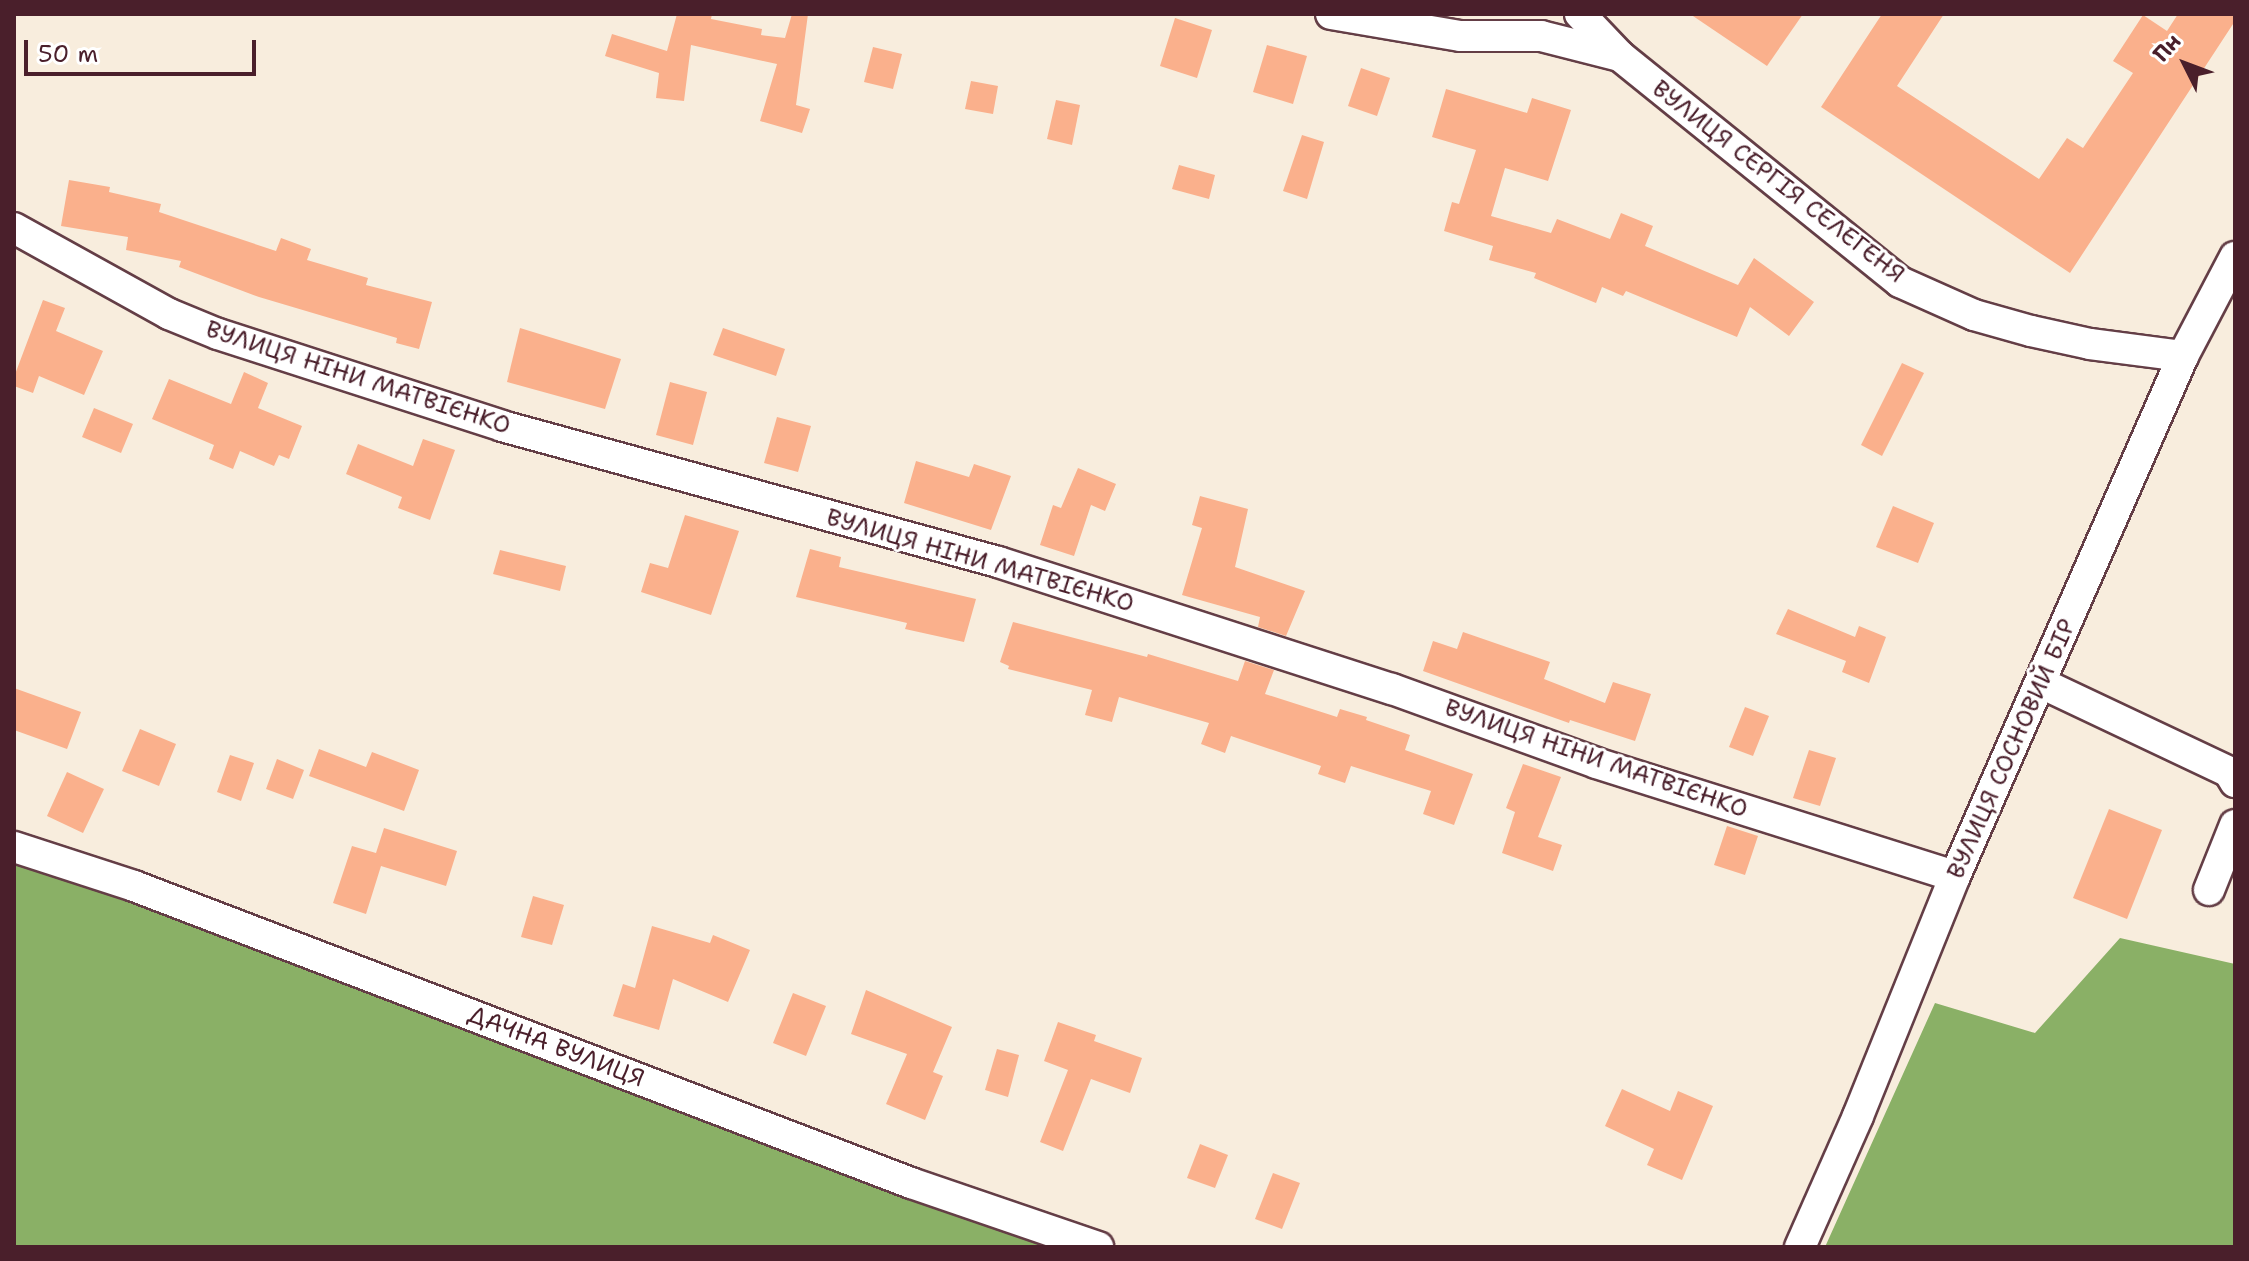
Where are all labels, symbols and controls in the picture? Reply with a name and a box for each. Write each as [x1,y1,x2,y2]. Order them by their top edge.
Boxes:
scale bar [28,24,260,74]
north arrow [2145,24,2225,104]
text: Пн [2146,27,2187,68]
text: 50 m [38,38,98,70]
street label: ВУЛИЦЯ СЕРГІЯ СЕЛЕГЕНЯ [1646,75,1910,289]
street label: ВУЛИЦЯ НІНИ МАТВІЄНКО [202,315,514,441]
street label: ВУЛИЦЯ НІНИ МАТВІЄНКО [823,503,1137,619]
street label: ВУЛИЦЯ СОСНОВИЙ БІР [1942,615,2082,883]
street label: ВУЛИЦЯ НІНИ МАТВІЄНКО [1441,694,1751,824]
street label: ДАЧНА ВУЛИЦЯ [464,1000,648,1094]

